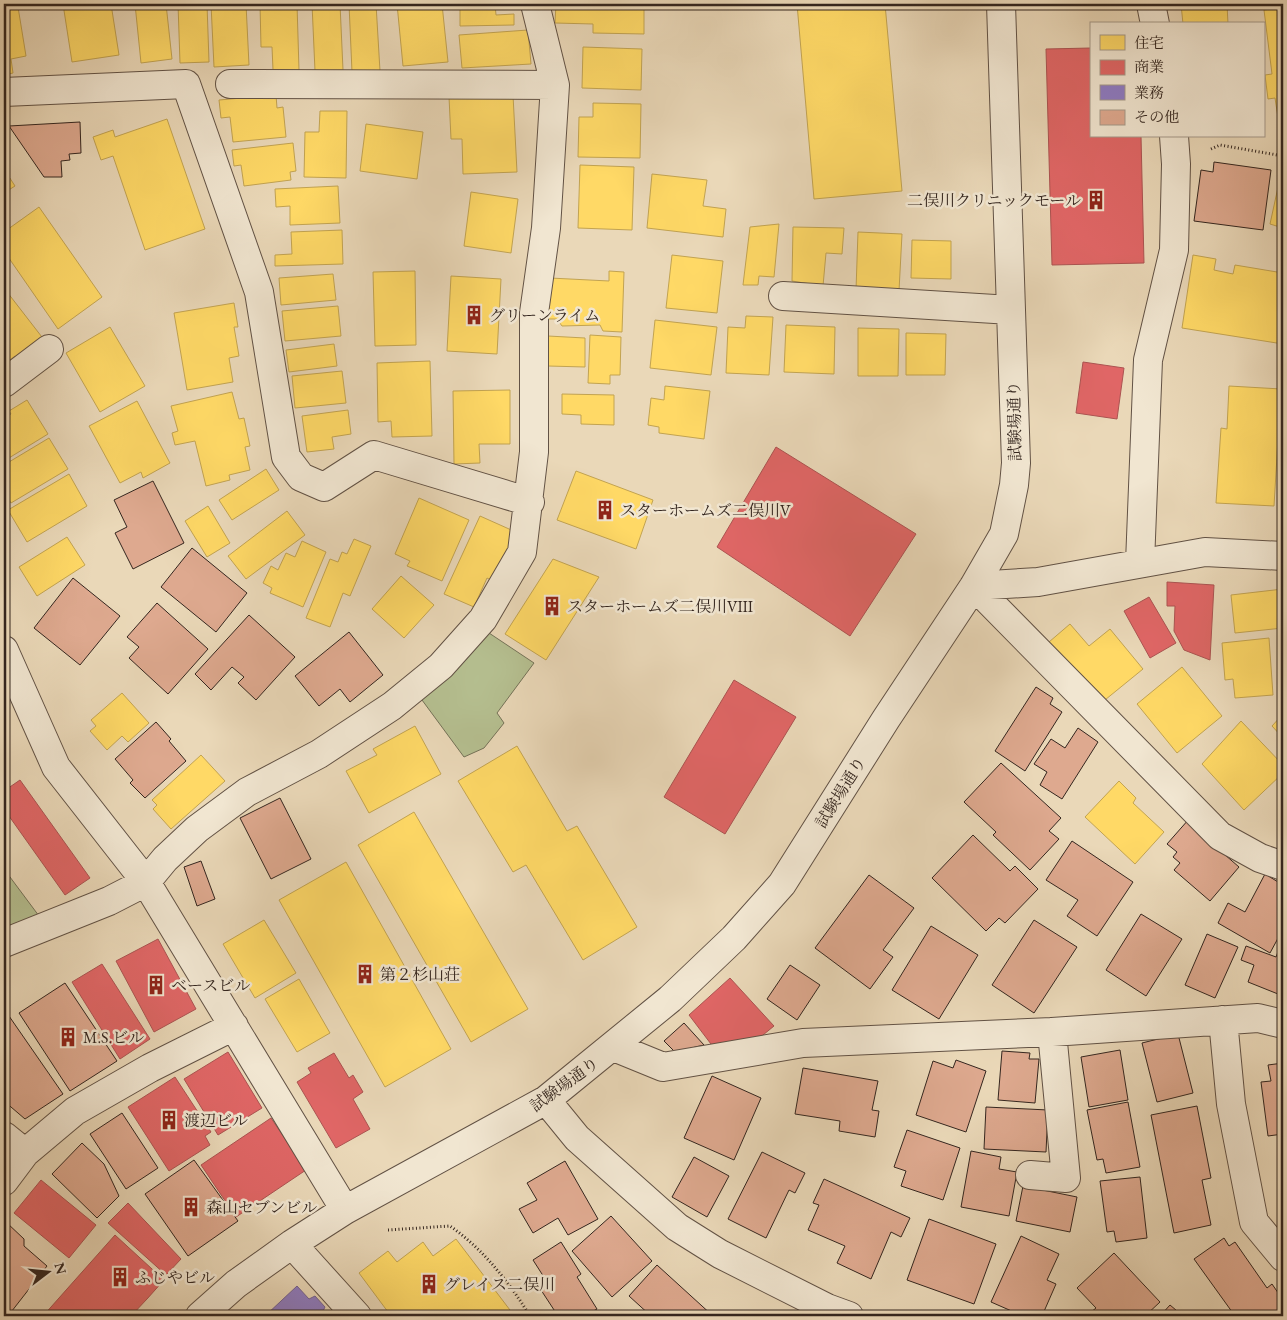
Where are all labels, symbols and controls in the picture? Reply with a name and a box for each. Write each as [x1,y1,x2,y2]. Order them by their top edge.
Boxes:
legend [1090,22,1264,138]
text: 住宅 [1134,33,1164,52]
text: 商業 [1134,57,1164,76]
text: 業務 [1134,83,1164,102]
text: その他 [1134,107,1179,126]
building icon: 二俣川クリニックモール [1085,189,1107,211]
place label: 二俣川クリニックモール [907,190,1081,211]
building icon: グリーンライム [463,304,485,326]
place label: グリーンライム [489,305,600,326]
street label: 試験場通り [1003,381,1026,461]
building icon: スターホームズ二俣川Ⅴ [594,499,616,521]
place label: スターホームズ二俣川Ⅴ [620,500,791,521]
building icon: スターホームズ二俣川Ⅷ [541,595,563,617]
place label: スターホームズ二俣川Ⅷ [567,596,753,617]
street label: 試験場通り [810,753,871,832]
building icon: 第２杉山荘 [354,963,376,985]
place label: 第２杉山荘 [380,964,460,985]
building icon: ベースビル [145,974,167,996]
place label: ベースビル [171,975,250,996]
building icon: M.S.ビル [57,1026,79,1048]
place label: M.S.ビル [83,1027,144,1048]
street label: 試験場通り [526,1052,603,1116]
building icon: 渡辺ビル [158,1109,180,1131]
place label: 渡辺ビル [184,1110,248,1131]
building icon: 森山セブンビル [180,1196,202,1218]
place label: 森山セブンビル [206,1197,317,1218]
north arrow [22,1248,72,1298]
text: N [50,1260,71,1277]
building icon: ふじやビル [109,1266,131,1288]
place label: ふじやビル [135,1267,215,1288]
building icon: グレイス二俣川 [418,1273,440,1295]
place label: グレイス二俣川 [444,1274,555,1295]

